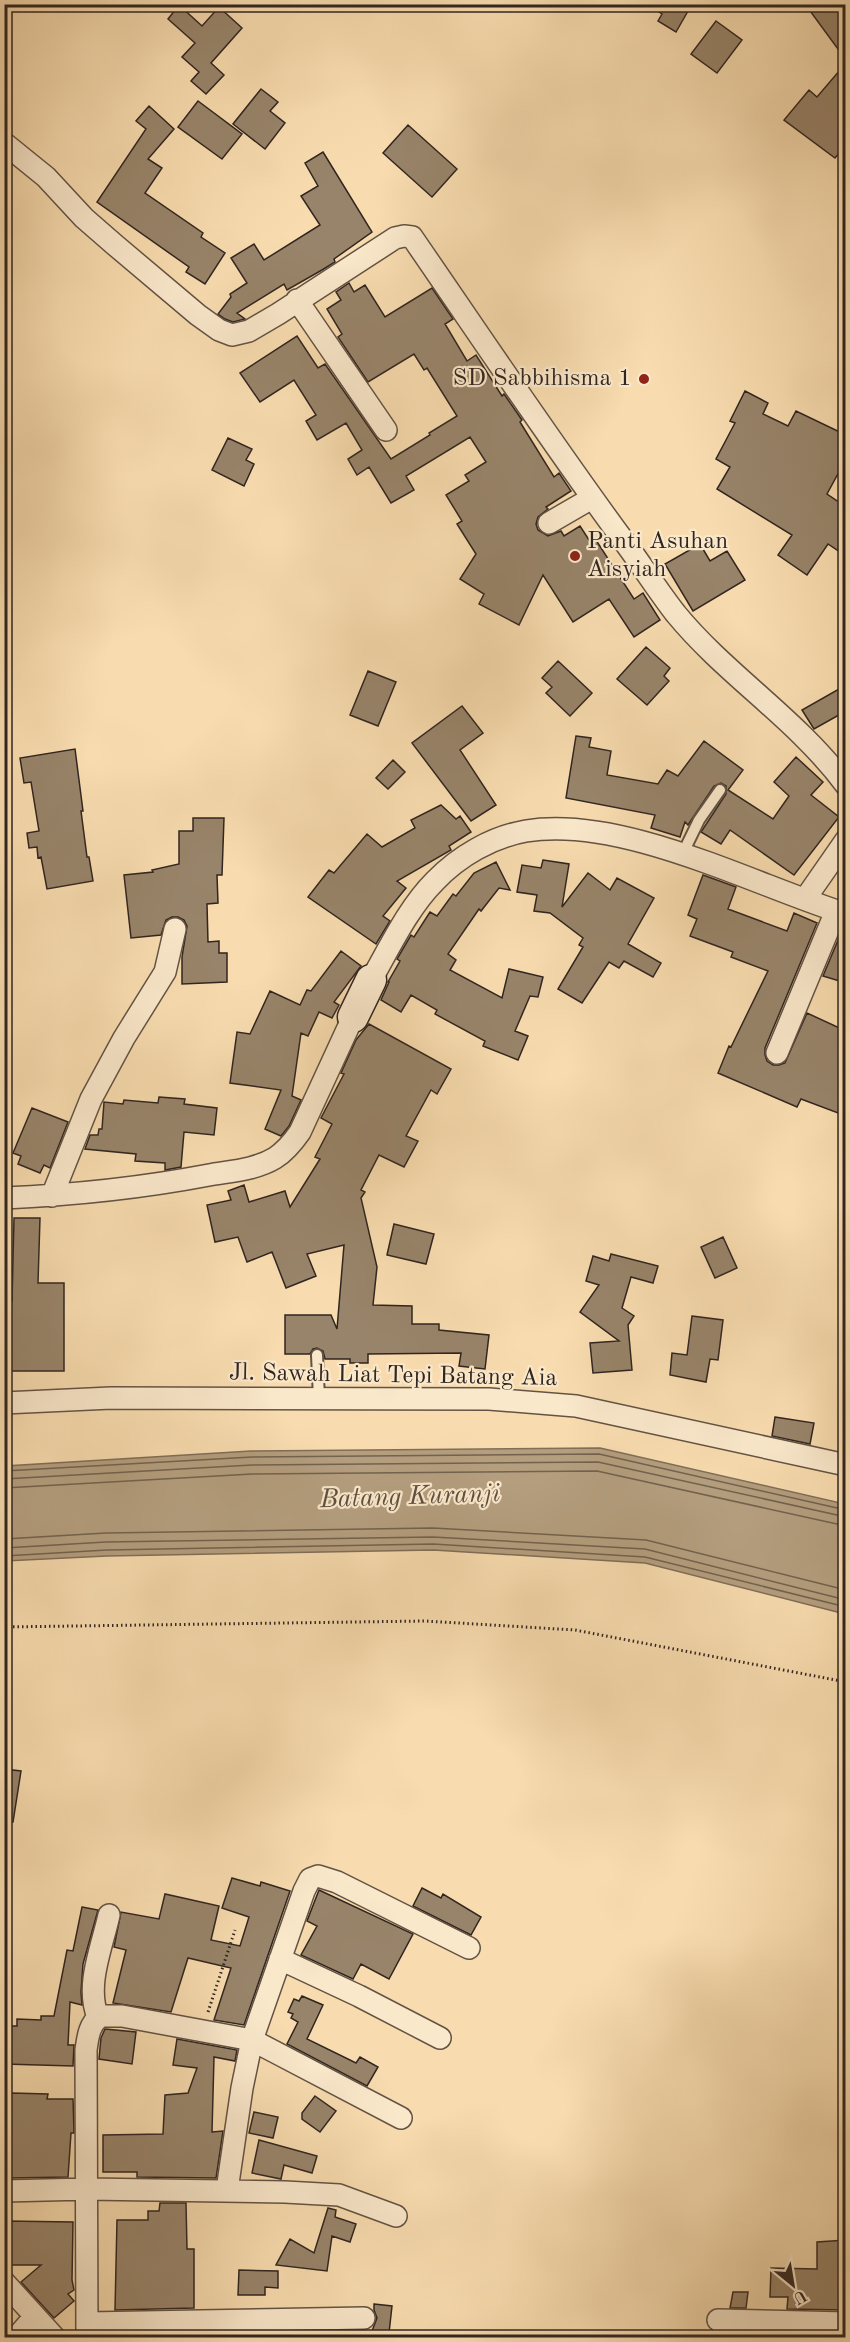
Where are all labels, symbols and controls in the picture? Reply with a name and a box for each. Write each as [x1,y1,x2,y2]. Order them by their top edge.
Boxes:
place label: SD Sabbihisma 1 [452,367,632,391]
marker: SD Sabbihisma 1 [637,372,651,386]
place label: Panti Asuhan Aisyiah [587,530,728,582]
marker: Panti Asuhan Aisyiah [568,549,582,563]
street label: Jl. Sawah Liat Tepi Batang Aia [229,1361,557,1391]
water label: Batang Kuranji [318,1481,501,1513]
north arrow [763,2255,823,2315]
text: U [790,2286,809,2307]

